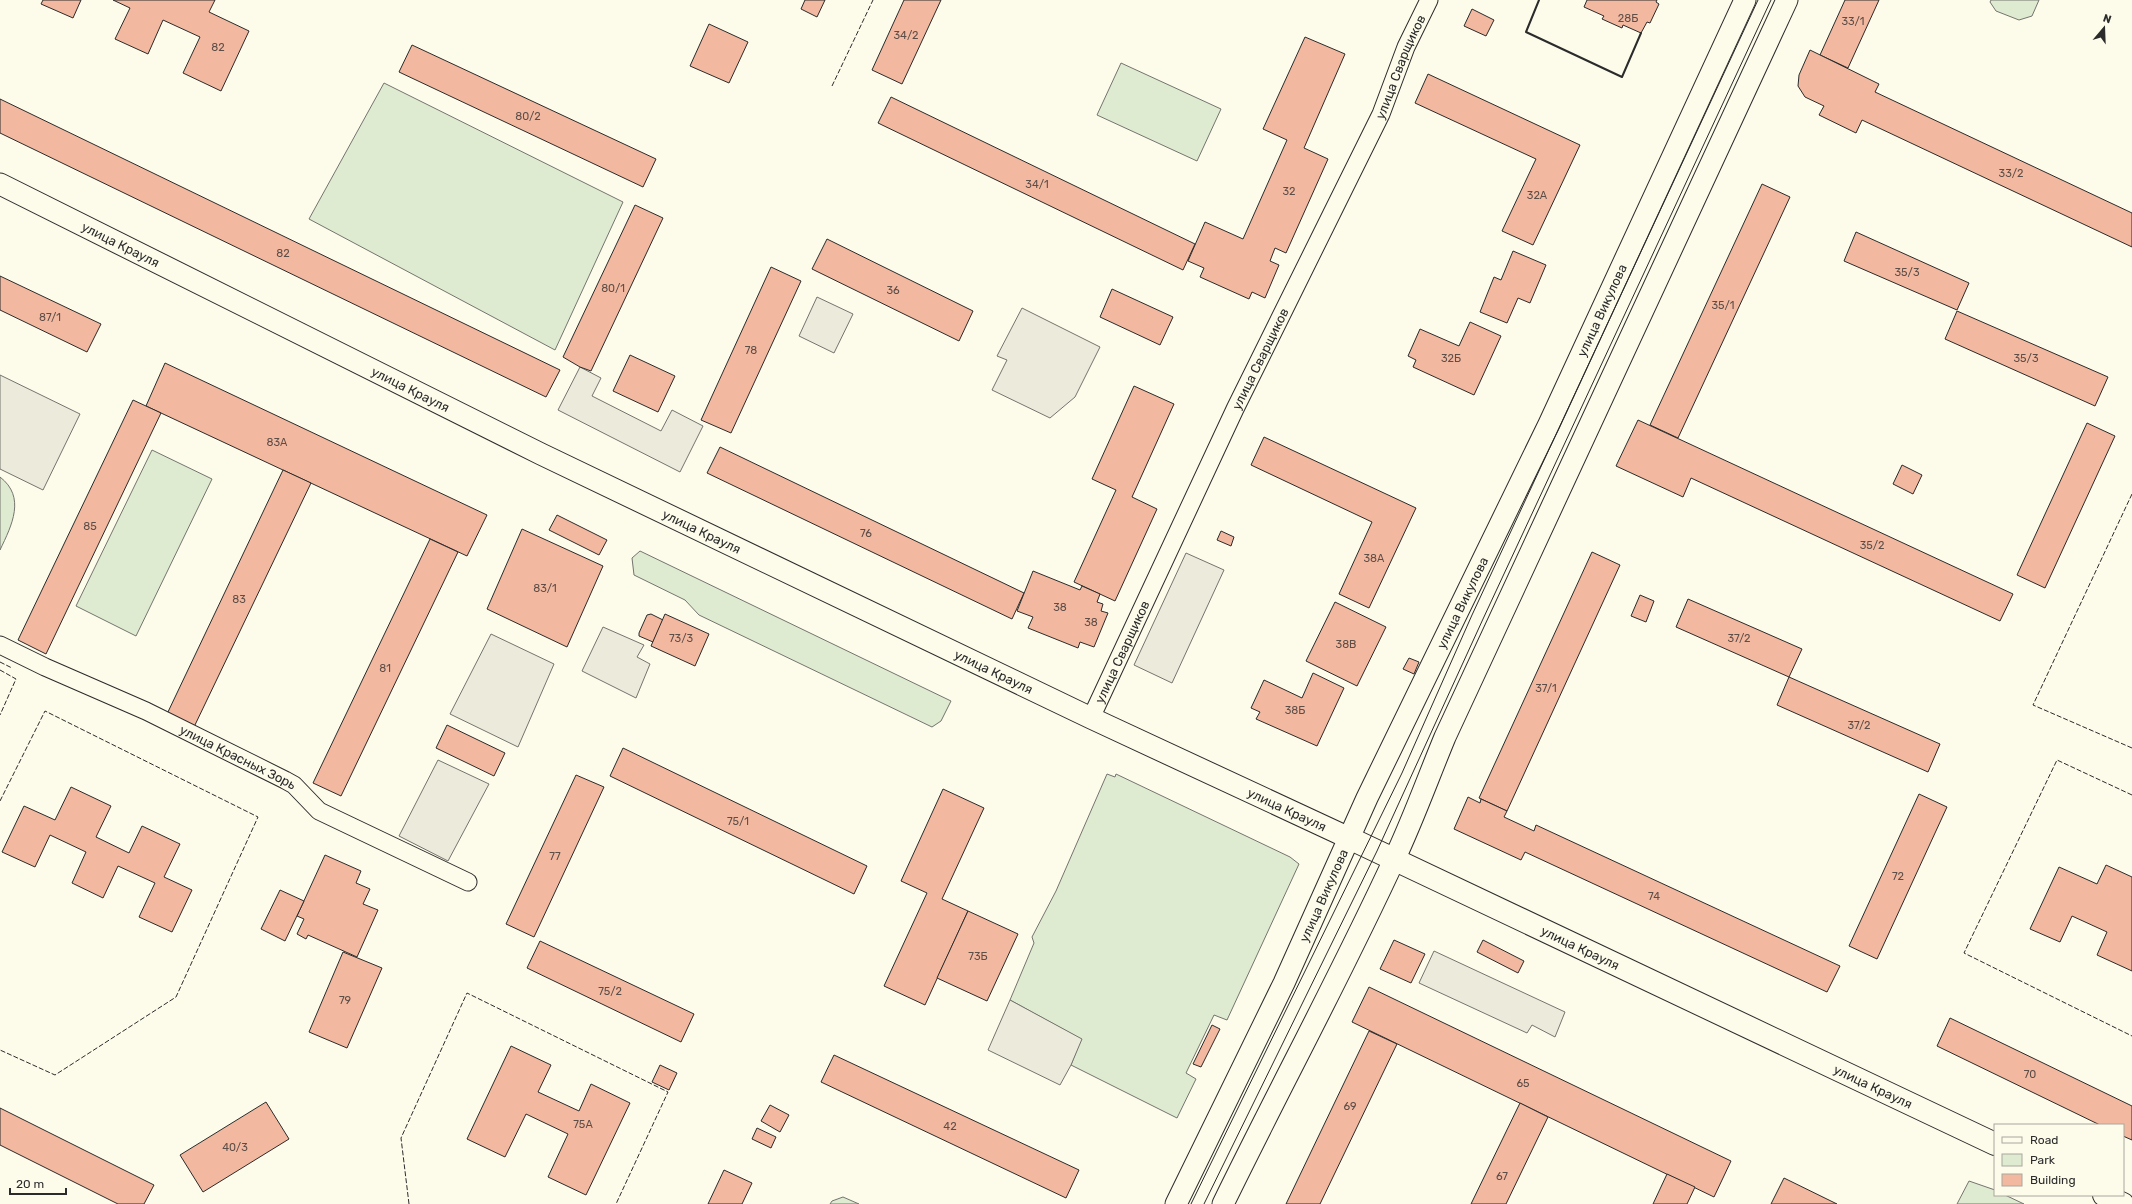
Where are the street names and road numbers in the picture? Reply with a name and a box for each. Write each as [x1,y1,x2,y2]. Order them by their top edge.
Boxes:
street label: улица Сварщиков [1372,12,1428,122]
street label: улица Крауля [79,219,162,270]
street label: улица Викулова [1574,262,1629,359]
street label: улица Сварщиков [1228,305,1291,412]
street label: улица Крауля [369,363,452,415]
street label: улица Крауля [660,506,743,556]
street label: улица Викулова [1433,554,1491,651]
street label: улица Сварщиков [1091,598,1152,706]
street label: улица Крауля [952,646,1036,697]
street label: улица Красных Зорь [177,721,299,792]
street label: улица Крауля [1245,784,1329,834]
street label: улица Викулова [1296,847,1351,944]
street label: улица Крауля [1539,923,1622,973]
street label: улица Крауля [1831,1061,1915,1111]

